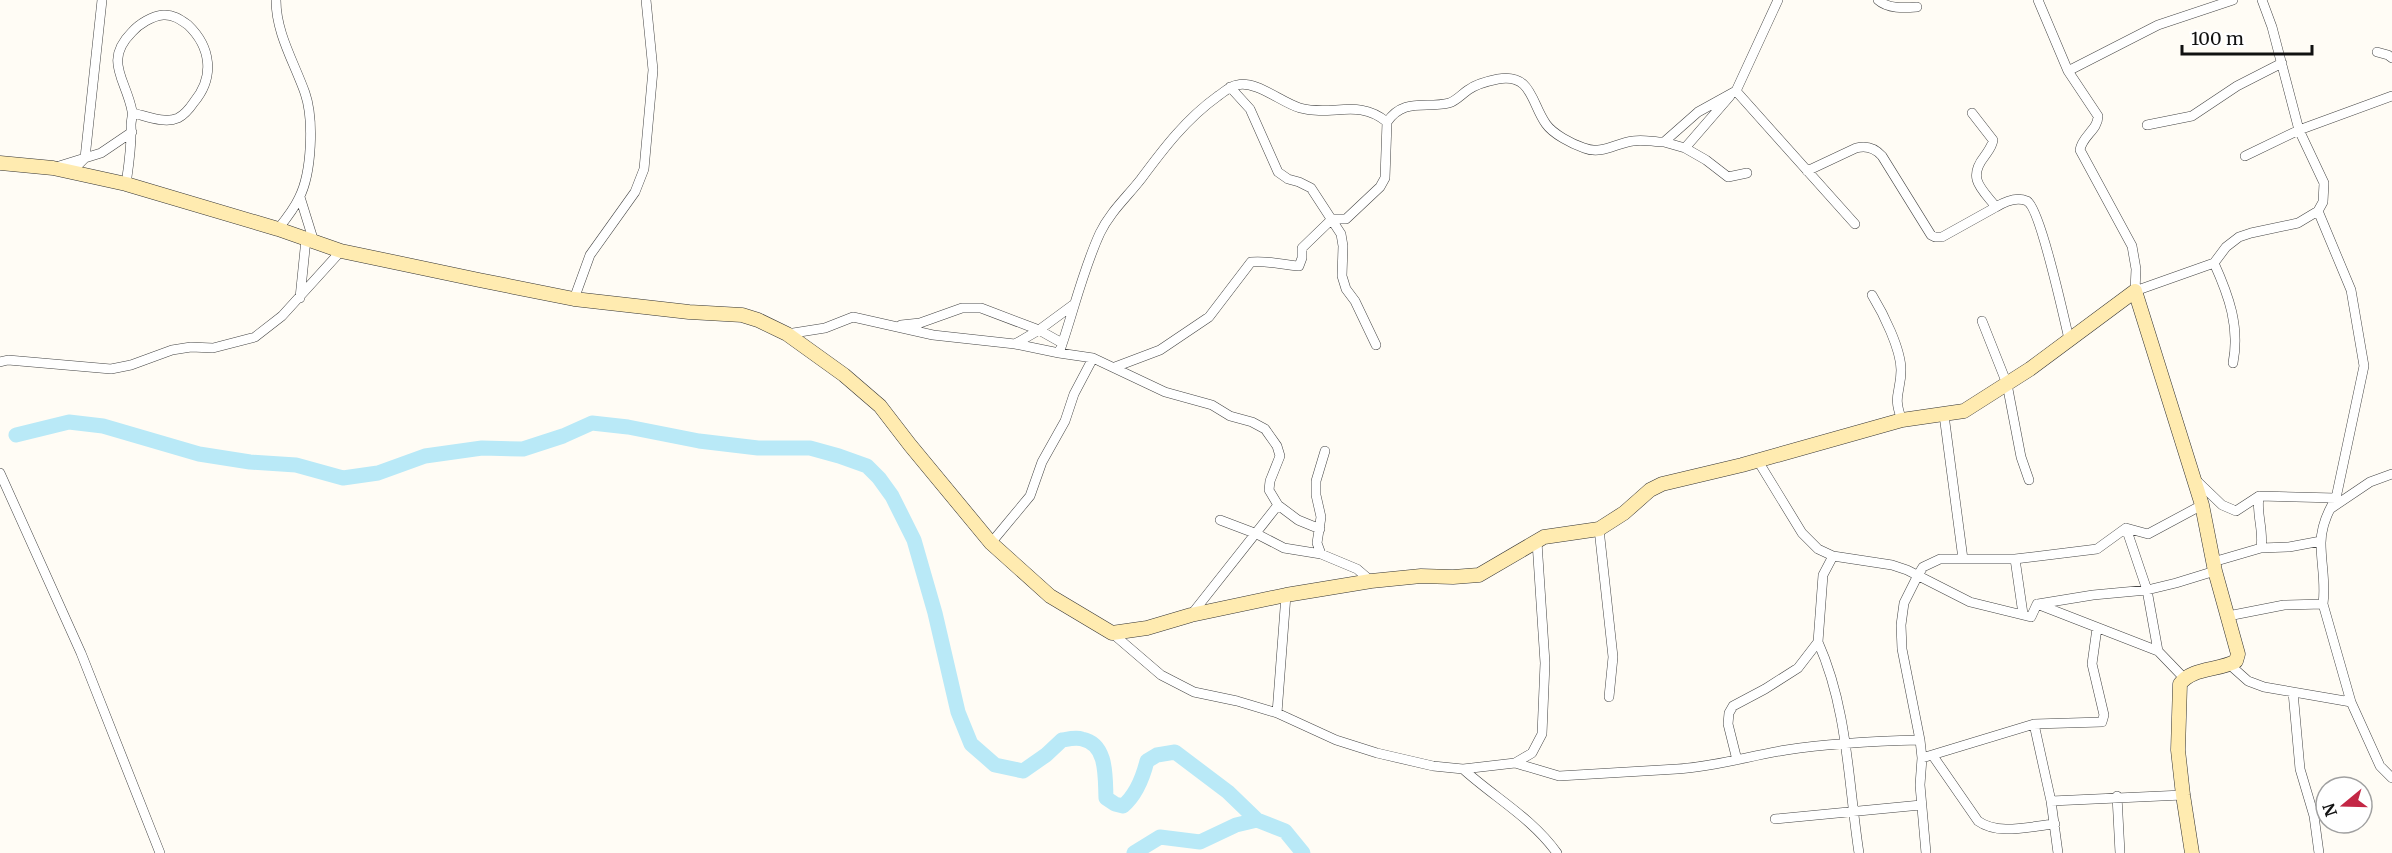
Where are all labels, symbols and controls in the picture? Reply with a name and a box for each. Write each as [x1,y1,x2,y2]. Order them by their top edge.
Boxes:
scale bar [2182,18,2312,56]
text: 100 m [2191,27,2244,50]
north arrow [2314,775,2374,835]
text: N [2318,800,2341,819]

